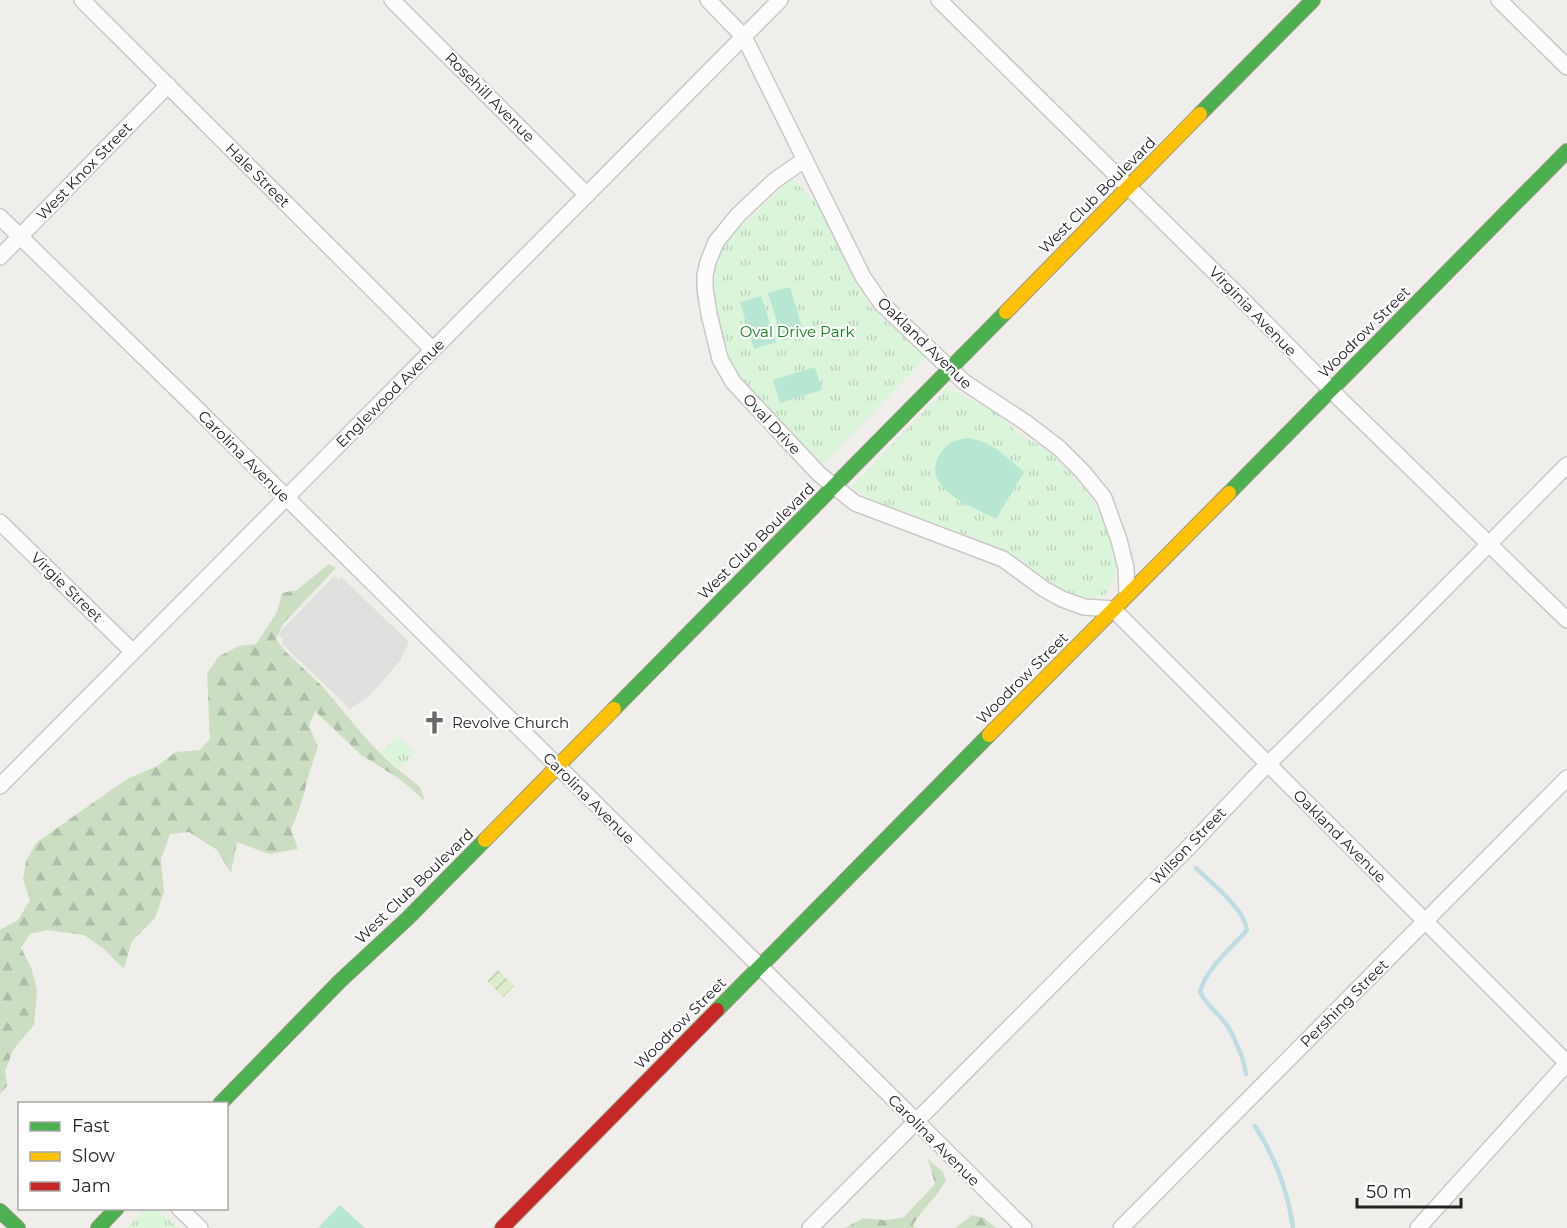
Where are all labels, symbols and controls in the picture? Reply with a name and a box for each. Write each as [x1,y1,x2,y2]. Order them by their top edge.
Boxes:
street label: Rosehill Avenue [441,48,539,146]
street label: West Knox Street [32,118,136,224]
street label: West Club Boulevard [1035,133,1159,257]
street label: Hale Street [222,139,294,211]
street label: Virginia Avenue [1205,262,1301,360]
street label: Woodrow Street [1314,282,1414,382]
street label: Oakland Avenue [874,293,976,393]
park label: Oval Drive Park [740,322,854,341]
street label: Englewood Avenue [332,335,448,451]
street label: Oval Drive [739,390,805,458]
street label: Carolina Avenue [194,406,294,506]
street label: West Club Boulevard [694,479,818,603]
street label: Virgie Street [27,548,107,626]
street label: Woodrow Street [972,628,1072,728]
church icon: Revolve Church [421,709,447,735]
place label: Revolve Church [452,713,569,732]
street label: Carolina Avenue [539,748,639,848]
street label: Oakland Avenue [1289,785,1391,887]
street label: Wilson Street [1146,803,1230,889]
street label: West Club Boulevard [351,824,477,948]
street label: Pershing Street [1296,955,1392,1051]
street label: Woodrow Street [630,973,730,1073]
street label: Carolina Avenue [884,1090,984,1190]
legend [18,1102,228,1210]
text: Fast [72,1115,110,1137]
text: Slow [72,1145,115,1167]
scale bar [1357,1171,1460,1209]
text: Jam [71,1175,111,1197]
text: 50 m [1366,1181,1412,1203]

